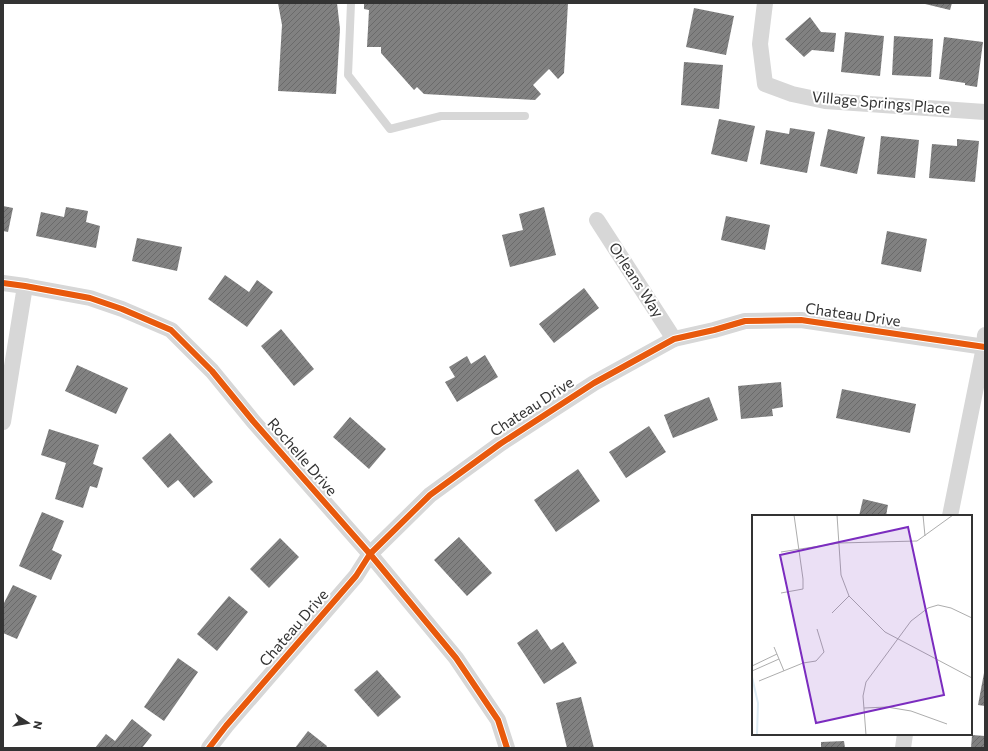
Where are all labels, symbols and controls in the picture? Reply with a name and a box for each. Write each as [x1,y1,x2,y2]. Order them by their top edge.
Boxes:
street label: Village Springs Place [811,87,951,117]
street label: Orleans Way [606,238,668,321]
street label: Chateau Drive [804,298,902,330]
street label: Chateau Drive [486,372,577,440]
street label: Rochelle Drive [264,414,341,499]
inset map [752,515,972,735]
street label: Chateau Drive [255,585,332,669]
north arrow [8,703,48,743]
text: N [31,720,45,731]

